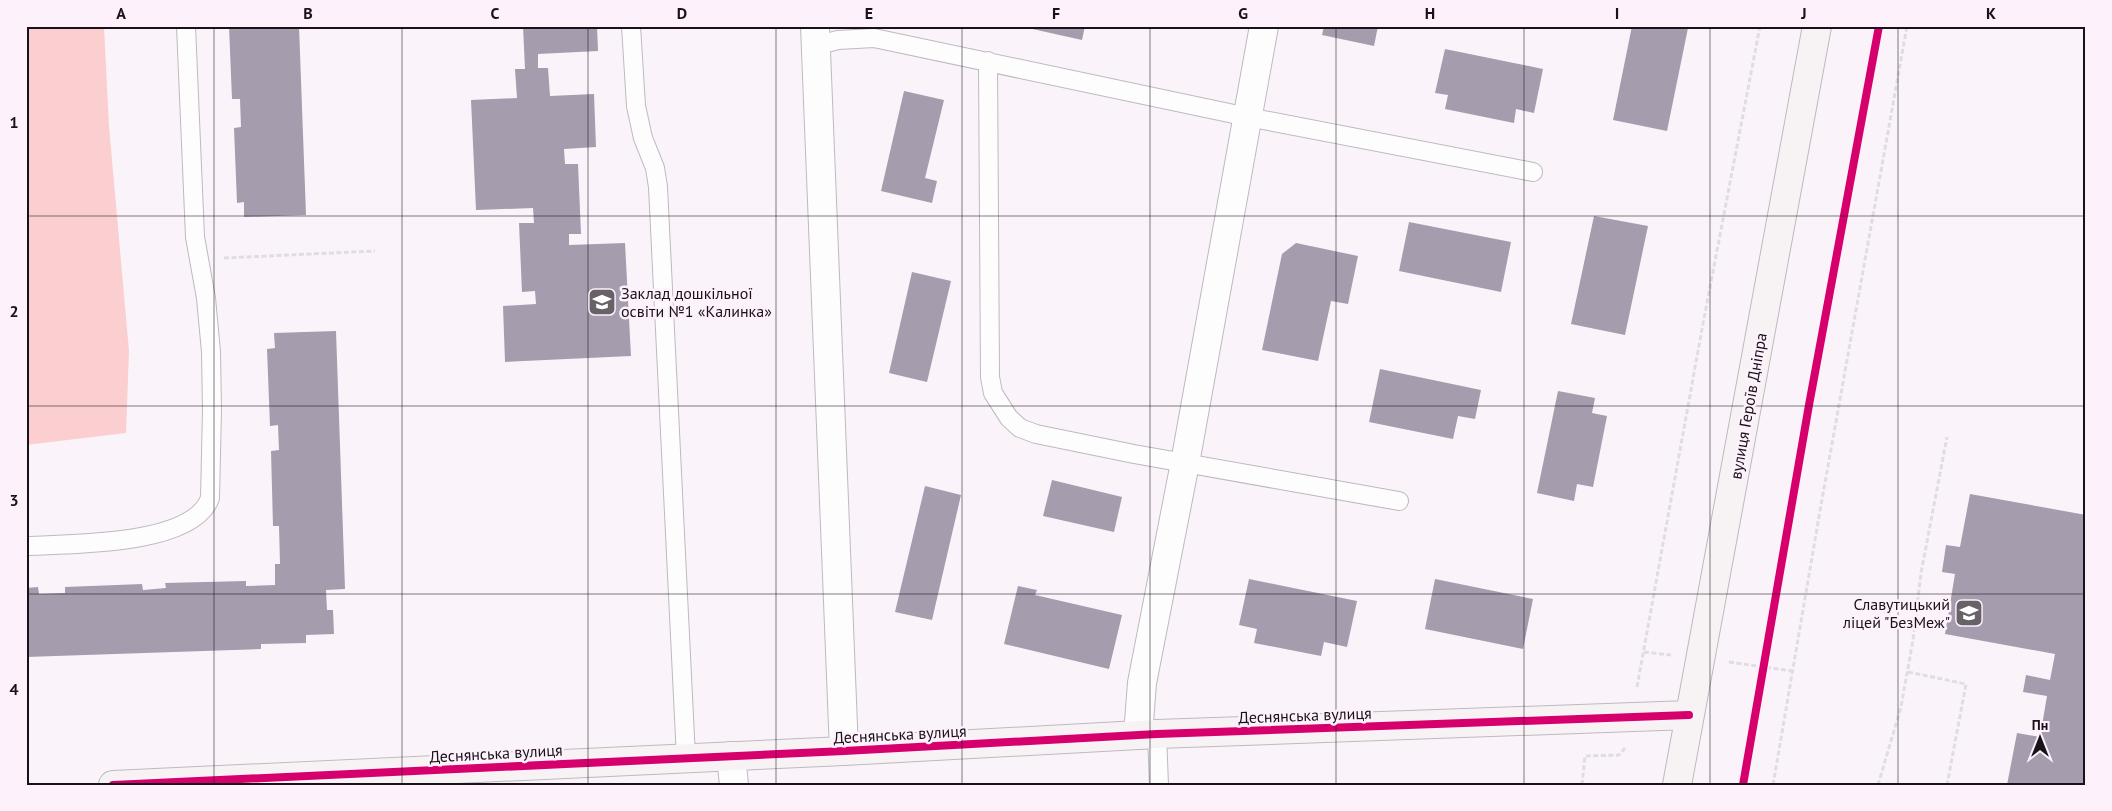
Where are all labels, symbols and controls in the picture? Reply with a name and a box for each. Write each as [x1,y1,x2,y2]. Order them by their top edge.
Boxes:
text: A [116,3,126,23]
text: B [303,3,313,23]
text: C [491,3,500,23]
text: D [677,3,687,23]
text: E [865,3,873,23]
text: F [1052,3,1060,23]
text: G [1238,3,1248,23]
text: H [1425,3,1435,23]
text: I [1615,3,1619,23]
text: J [1800,3,1807,23]
text: K [1986,3,1996,23]
text: 1 [9,112,19,132]
place label: Заклад дошкільної освіти №1 «Калинка» [621,283,772,321]
school or university icon: Заклад дошкільної освіти №1 «Калинка» [587,287,617,317]
text: 2 [9,301,19,321]
street label: вулиця Героїв Дніпра [1725,331,1771,481]
text: 3 [9,490,19,510]
place label: Славутицький ліцей "БезМеж" [1842,594,1950,632]
school or university icon: Славутицький ліцей "БезМеж" [1954,598,1984,628]
text: 4 [9,679,19,699]
street label: Деснянська вулиця [1238,703,1372,727]
north arrow [2014,714,2064,764]
text: Пн [2032,716,2048,734]
street label: Деснянська вулиця [833,721,967,747]
street label: Деснянська вулиця [429,740,563,766]

